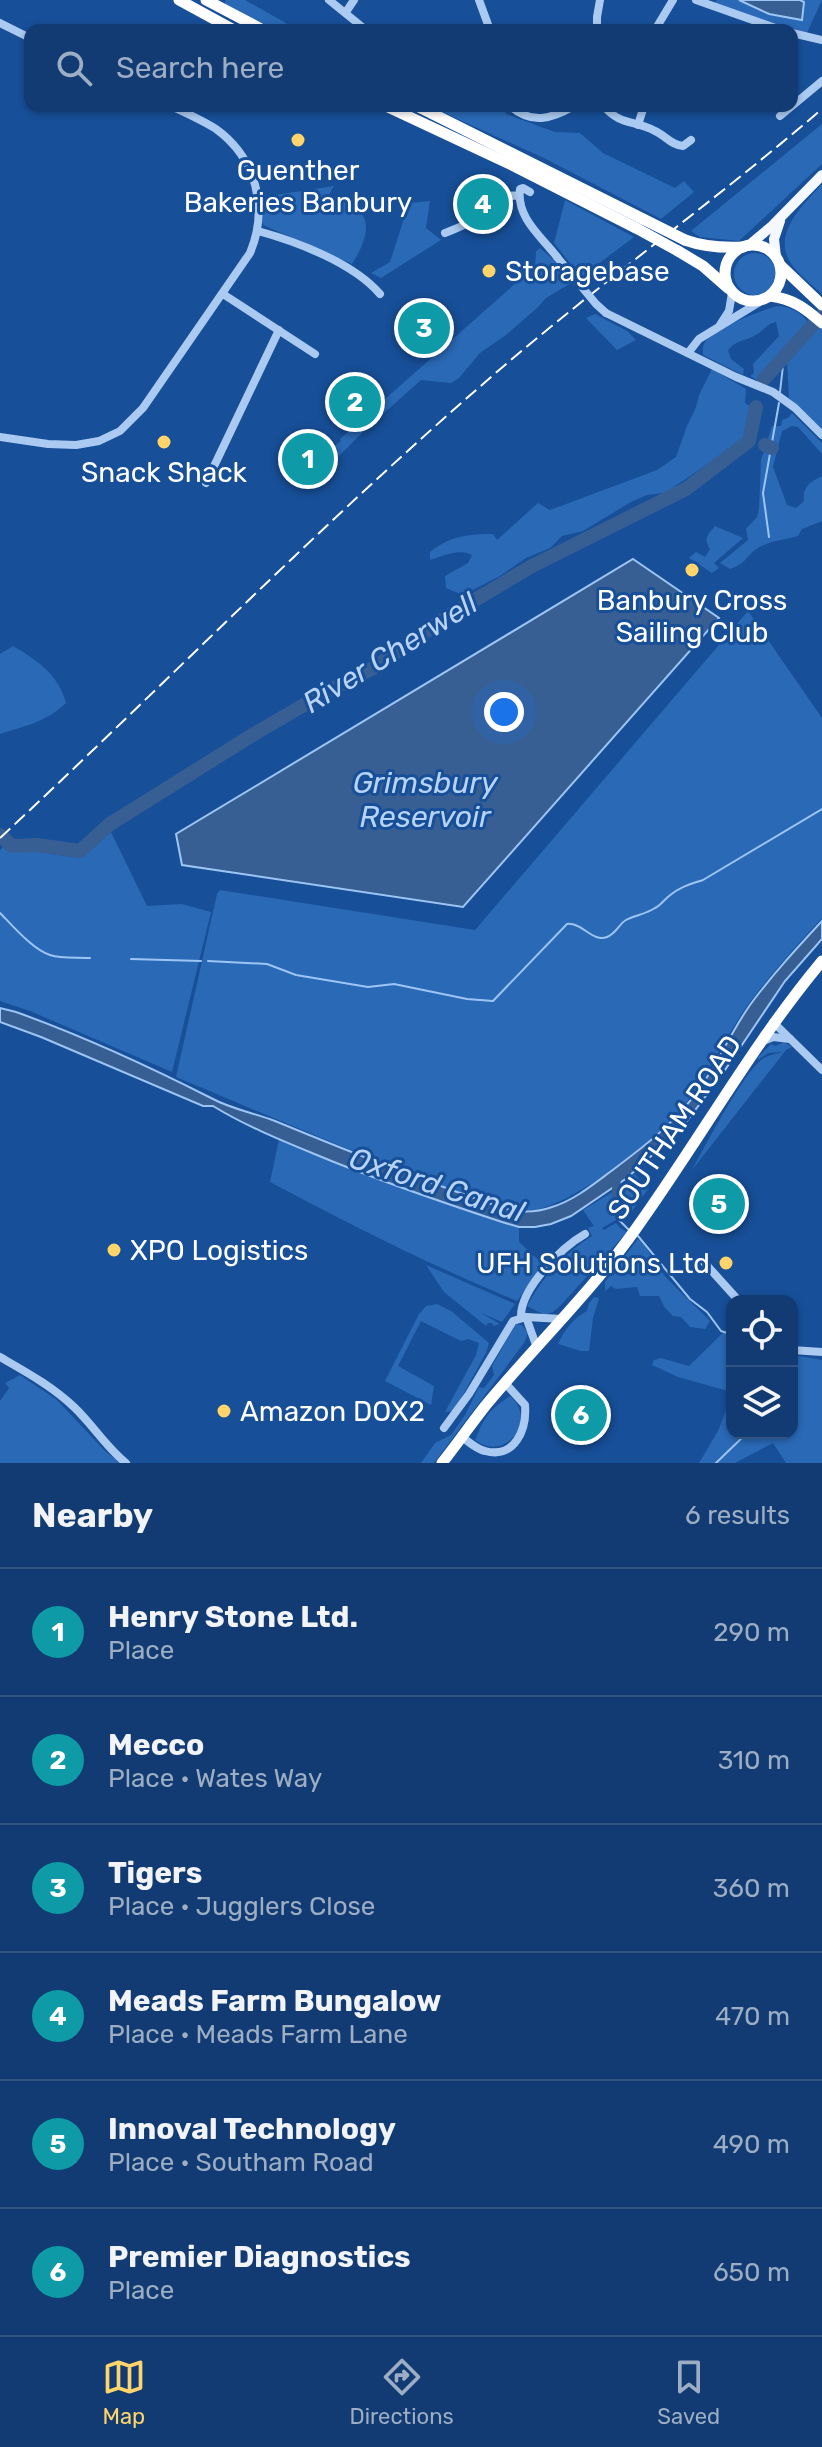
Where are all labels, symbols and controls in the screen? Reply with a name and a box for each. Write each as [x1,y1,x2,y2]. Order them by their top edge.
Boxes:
search box [24,24,798,112]
icon: search [52,46,96,90]
text: Search here [116,50,284,86]
marker: Guenther Bakeries Banbury [289,131,307,149]
place label: Guenther Bakeries Banbury [184,154,412,219]
pin: 4 [457,174,509,234]
place label: Storagebase [505,255,670,288]
marker: Storagebase [480,262,498,280]
pin: 3 [398,298,450,358]
pin: 2 [329,372,381,432]
pin: 1 [282,429,334,489]
marker: Snack Shack [155,433,173,451]
place label: Snack Shack [81,456,248,489]
marker: Banbury Cross Sailing Club [683,561,701,579]
place label: Banbury Cross Sailing Club [597,584,787,649]
water label: River Cherwell [296,585,485,721]
your location [484,692,524,732]
water label: Grimsbury Reservoir [352,765,499,835]
street label: SOUTHAM ROAD [601,1029,748,1226]
water label: Oxford Canal [345,1140,530,1230]
pin: 5 [693,1174,745,1234]
place label: XPO Logistics [130,1234,308,1267]
marker: XPO Logistics [105,1241,123,1259]
place label: UFH Solutions Ltd [476,1247,710,1280]
marker: UFH Solutions Ltd [717,1254,735,1272]
map controls [726,1295,798,1439]
button: locate [726,1295,798,1367]
button: layers [726,1367,798,1439]
pin: 6 [555,1385,607,1445]
place label: Amazon DOX2 [240,1395,425,1428]
marker: Amazon DOX2 [215,1402,233,1420]
text: Nearby [32,1495,153,1536]
text: 6 results [685,1500,790,1531]
text: Henry Stone Ltd. [108,1599,358,1635]
text: 1 [52,1617,64,1648]
text: 290 m [713,1617,790,1648]
text: Place [108,1635,174,1666]
text: Mecco [108,1727,204,1763]
text: 2 [50,1745,66,1776]
text: 310 m [718,1745,790,1776]
text: Place · Wates Way [108,1763,322,1794]
text: Tigers [108,1855,202,1891]
text: 3 [49,1873,67,1904]
text: 360 m [713,1873,790,1904]
text: Place · Jugglers Close [108,1891,375,1922]
text: Meads Farm Bungalow [108,1983,441,2019]
text: 4 [49,2001,67,2032]
text: 470 m [715,2001,790,2032]
text: Place · Meads Farm Lane [108,2019,408,2050]
text: Innoval Technology [108,2111,396,2147]
text: 5 [50,2129,66,2160]
text: 490 m [713,2129,790,2160]
text: Place · Southam Road [108,2147,374,2178]
text: Premier Diagnostics [108,2239,411,2275]
text: 6 [50,2257,66,2288]
text: 650 m [713,2257,790,2288]
text: Place [108,2275,174,2306]
tab: Map [102,2355,146,2430]
tab: Directions [349,2355,454,2430]
tab: Saved [657,2355,720,2430]

